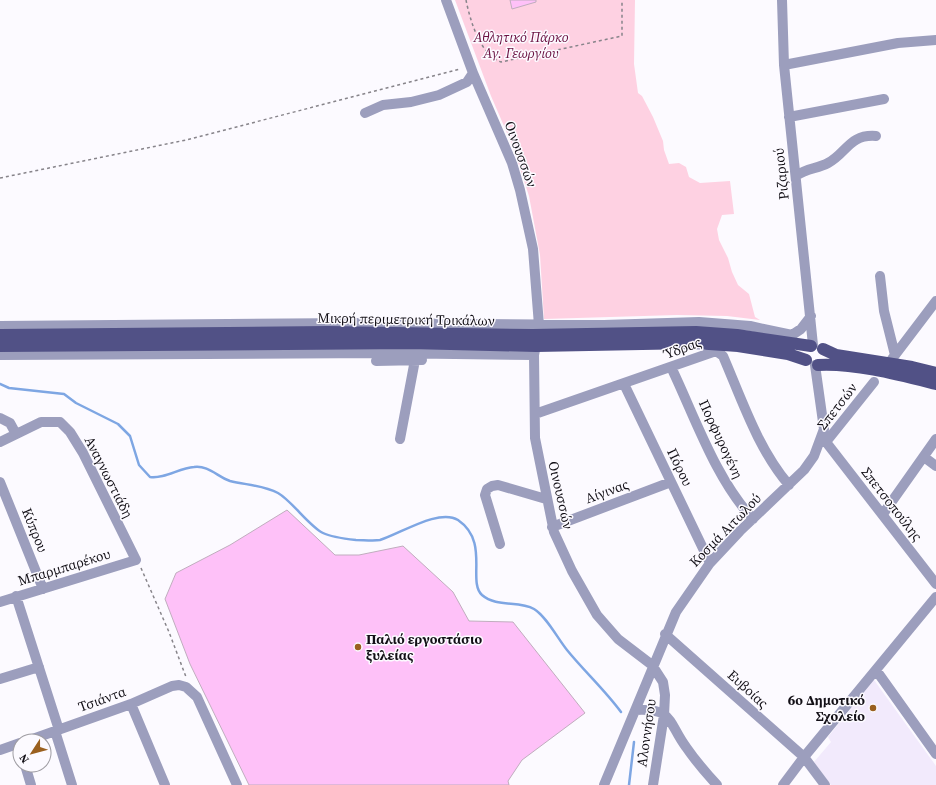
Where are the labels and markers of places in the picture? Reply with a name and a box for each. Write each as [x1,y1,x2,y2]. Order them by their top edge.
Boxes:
place label: Παλιό εργοστάσιο ξυλείας [366,629,482,665]
marker: Παλιό εργοστάσιο ξυλείας [353,642,363,652]
place label: 6ο Δημοτικό Σχολείο [788,690,865,726]
marker: 6ο Δημοτικό Σχολείο [868,703,878,713]

